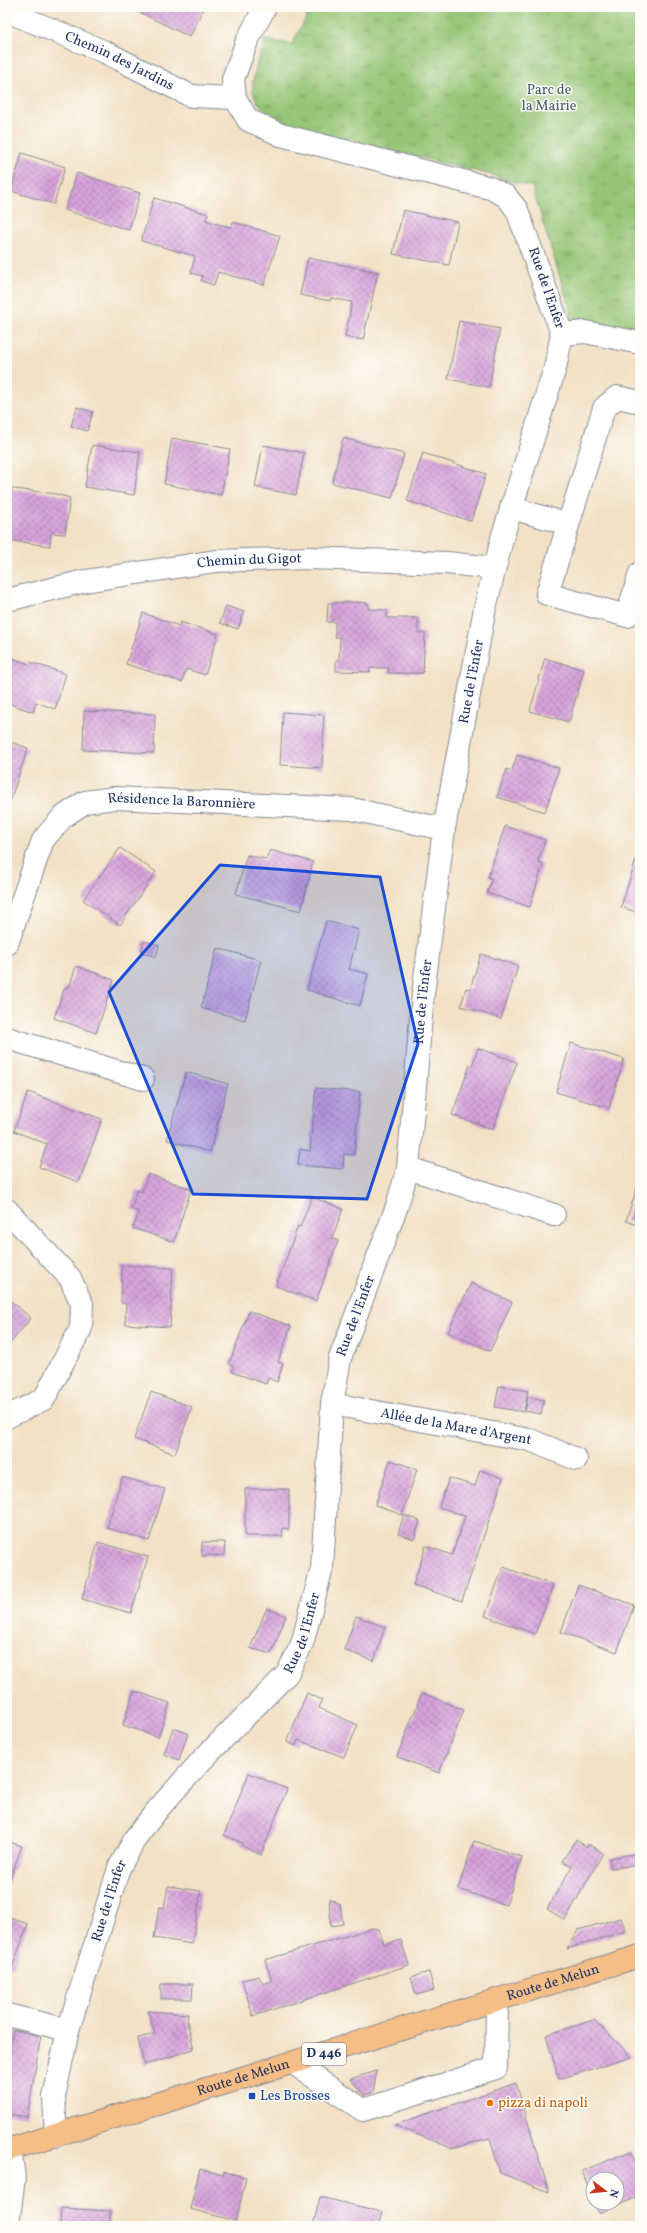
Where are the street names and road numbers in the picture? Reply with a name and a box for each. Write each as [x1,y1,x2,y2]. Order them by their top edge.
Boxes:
street label: Chemin des Jardins [62,27,177,95]
street label: Rue de l'Enfer [523,245,569,331]
street label: Chemin du Gigot [196,549,302,573]
street label: Rue de l'Enfer [454,638,488,725]
street label: Résidence la Baronnière [106,788,256,814]
street label: Rue de l'Enfer [409,958,437,1045]
street label: Rue de l'Enfer [332,1273,380,1359]
street label: Allée de la Mare d'Argent [379,1403,533,1450]
street label: Rue de l'Enfer [279,1590,325,1677]
street label: Rue de l'Enfer [87,1856,131,1944]
street label: Route de Melun [504,1960,602,2006]
road number: D 446 [302,2043,346,2065]
street label: Route de Melun [194,2054,292,2101]

